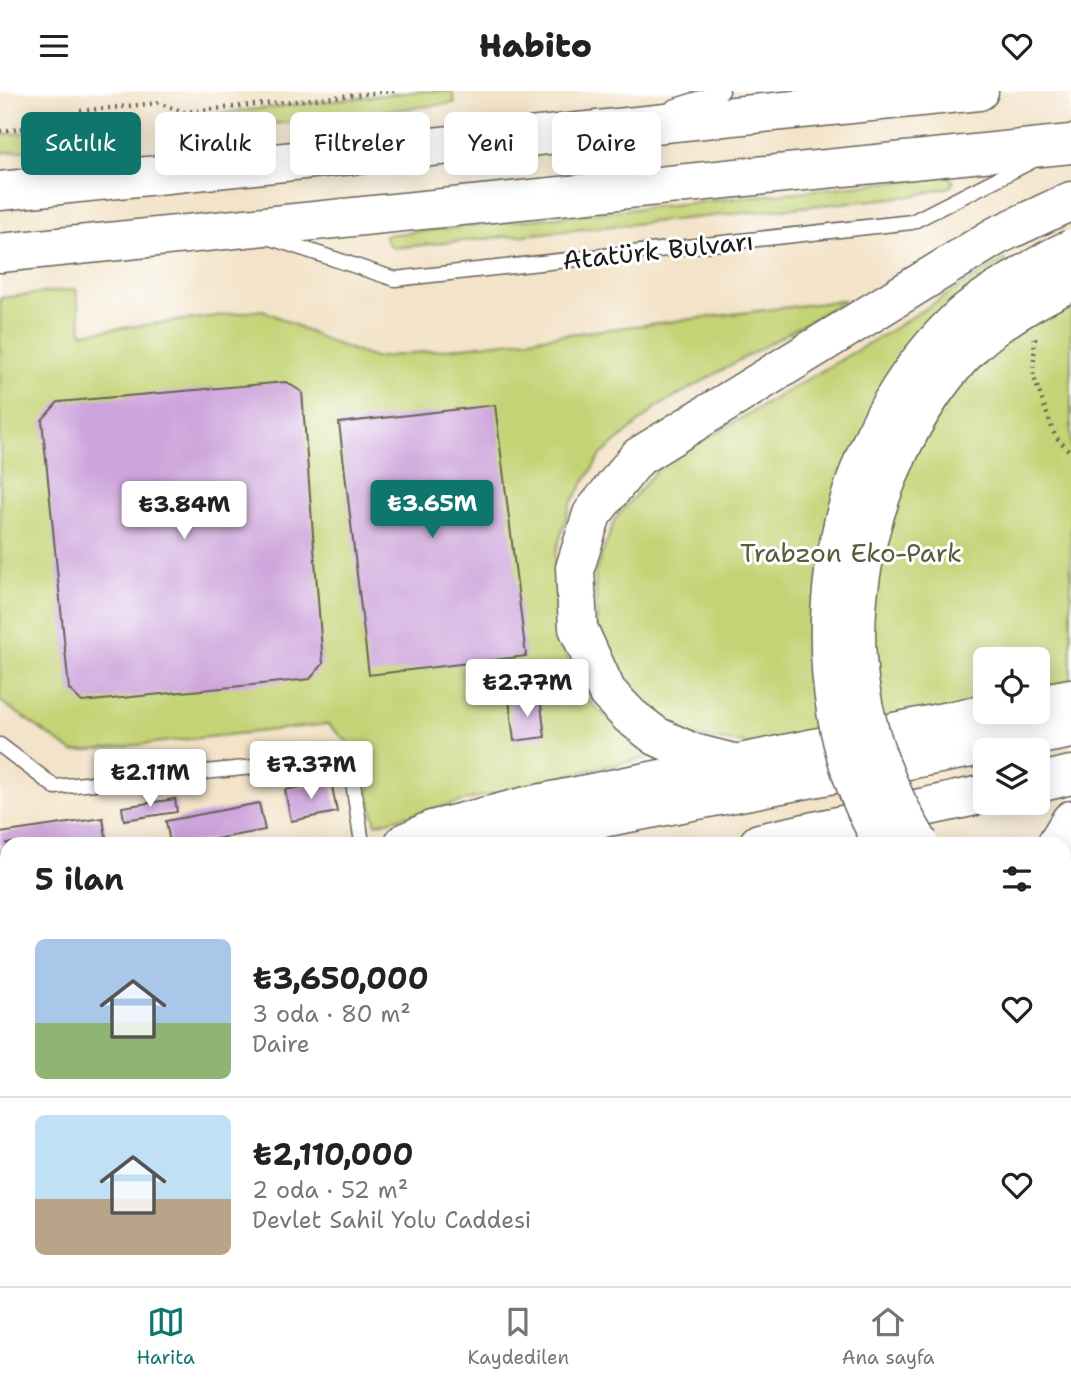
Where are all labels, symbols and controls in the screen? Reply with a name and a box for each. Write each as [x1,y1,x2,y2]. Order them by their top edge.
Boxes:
text: Habito [479,24,592,67]
icon: menu [35,27,73,65]
icon: heart [998,27,1036,65]
chip: Satılık [21,112,141,175]
chip: Kiralık [155,112,276,175]
chip: Filtreler [290,112,430,175]
chip: Yeni [444,112,538,175]
chip: Daire [552,112,661,175]
street label: Atatürk Bulvarı [561,223,755,277]
pin: ₺3.65M [375,481,489,540]
pin: ₺3.84M [127,482,241,541]
text: ₺3.65M [387,488,477,518]
text: ₺3.84M [138,489,230,519]
park label: Trabzon Eko-Park [740,535,962,570]
map controls [973,647,1050,815]
button: locate [973,647,1050,724]
pin: ₺2.77M [470,659,584,719]
text: ₺2.77M [482,667,572,697]
button: layers [973,738,1050,815]
pin: ₺7.37M [254,741,368,801]
pin: ₺2.11M [93,749,207,809]
text: ₺7.37M [266,749,356,779]
text: ₺2.11M [110,757,190,787]
text: 5 ilan [35,859,124,900]
icon: filters [998,860,1036,898]
text: ₺3,650,000 [252,958,429,999]
icon: home [91,967,175,1051]
icon: heart [998,990,1036,1028]
text: 3 oda · 80 m² [252,999,411,1029]
text: Daire [252,1029,310,1059]
text: ₺2,110,000 [252,1134,413,1175]
icon: home [91,1143,175,1227]
icon: heart [998,1166,1036,1204]
text: 2 oda · 52 m² [252,1175,408,1205]
text: Devlet Sahil Yolu Caddesi [252,1205,531,1235]
tab: Harita [136,1303,195,1370]
tab: Kaydedilen [468,1303,569,1370]
tab: Ana sayfa [842,1303,935,1370]

